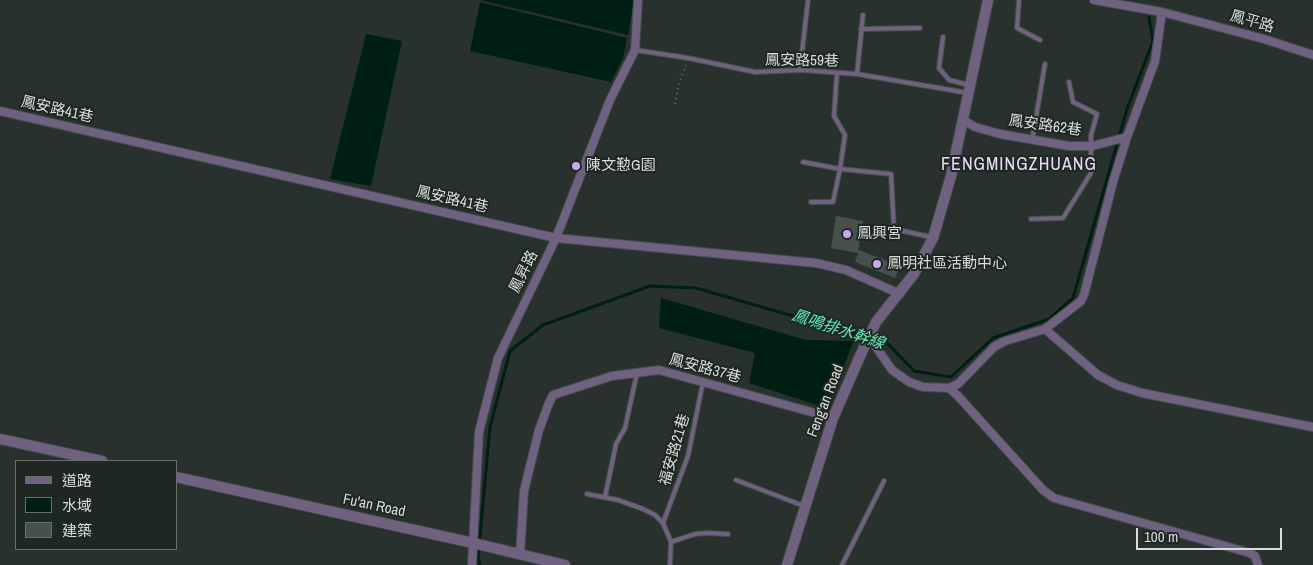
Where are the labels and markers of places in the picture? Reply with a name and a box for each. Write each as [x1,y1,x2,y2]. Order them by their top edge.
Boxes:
place label: 陳文懃G園 [586,157,656,175]
marker: 陳文懃G園 [570,160,582,172]
place label: 鳳興宮 [857,225,902,243]
marker: 鳳興宮 [841,228,853,240]
place label: 鳳明社區活動中心 [887,255,1007,273]
marker: 鳳明社區活動中心 [871,258,883,270]

